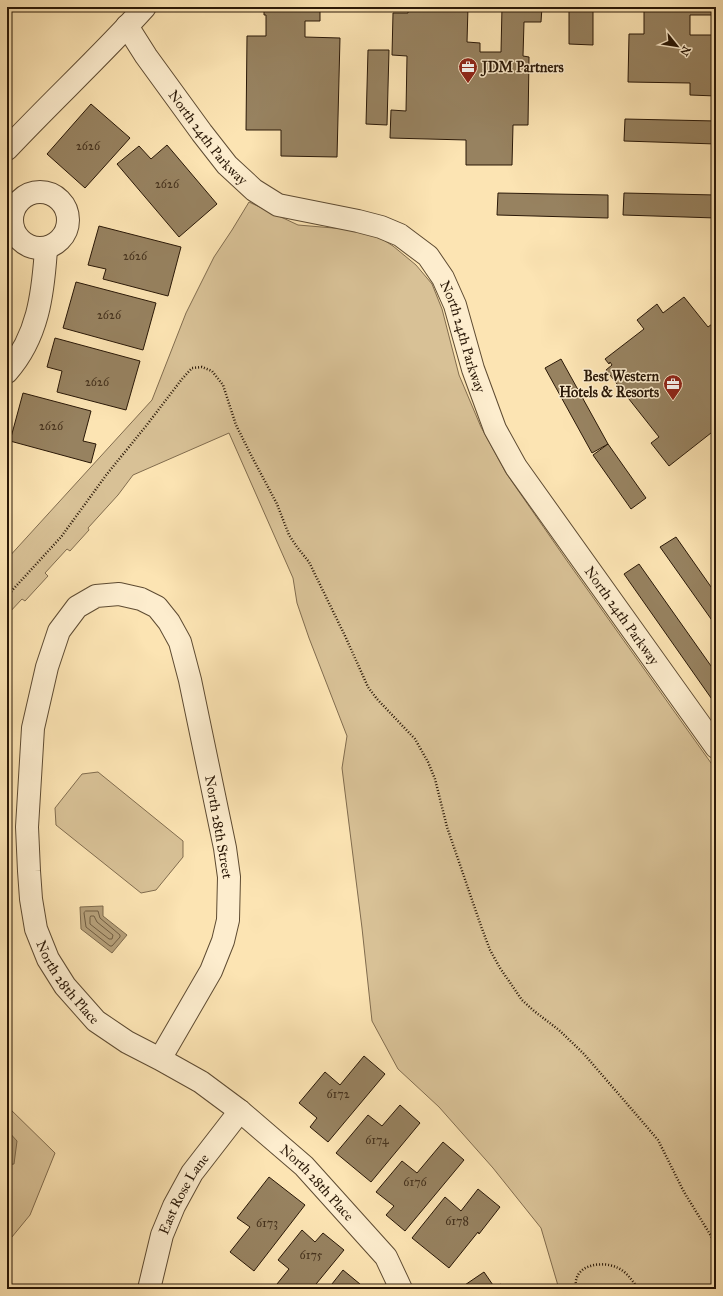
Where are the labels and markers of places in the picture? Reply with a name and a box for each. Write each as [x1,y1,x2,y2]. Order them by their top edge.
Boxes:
office icon: JDM Partners [457,56,479,84]
place label: JDM Partners [480,59,564,77]
place label: Best Western Hotels & Resorts [559,368,659,401]
office icon: Best Western Hotels & Resorts [662,373,684,401]

